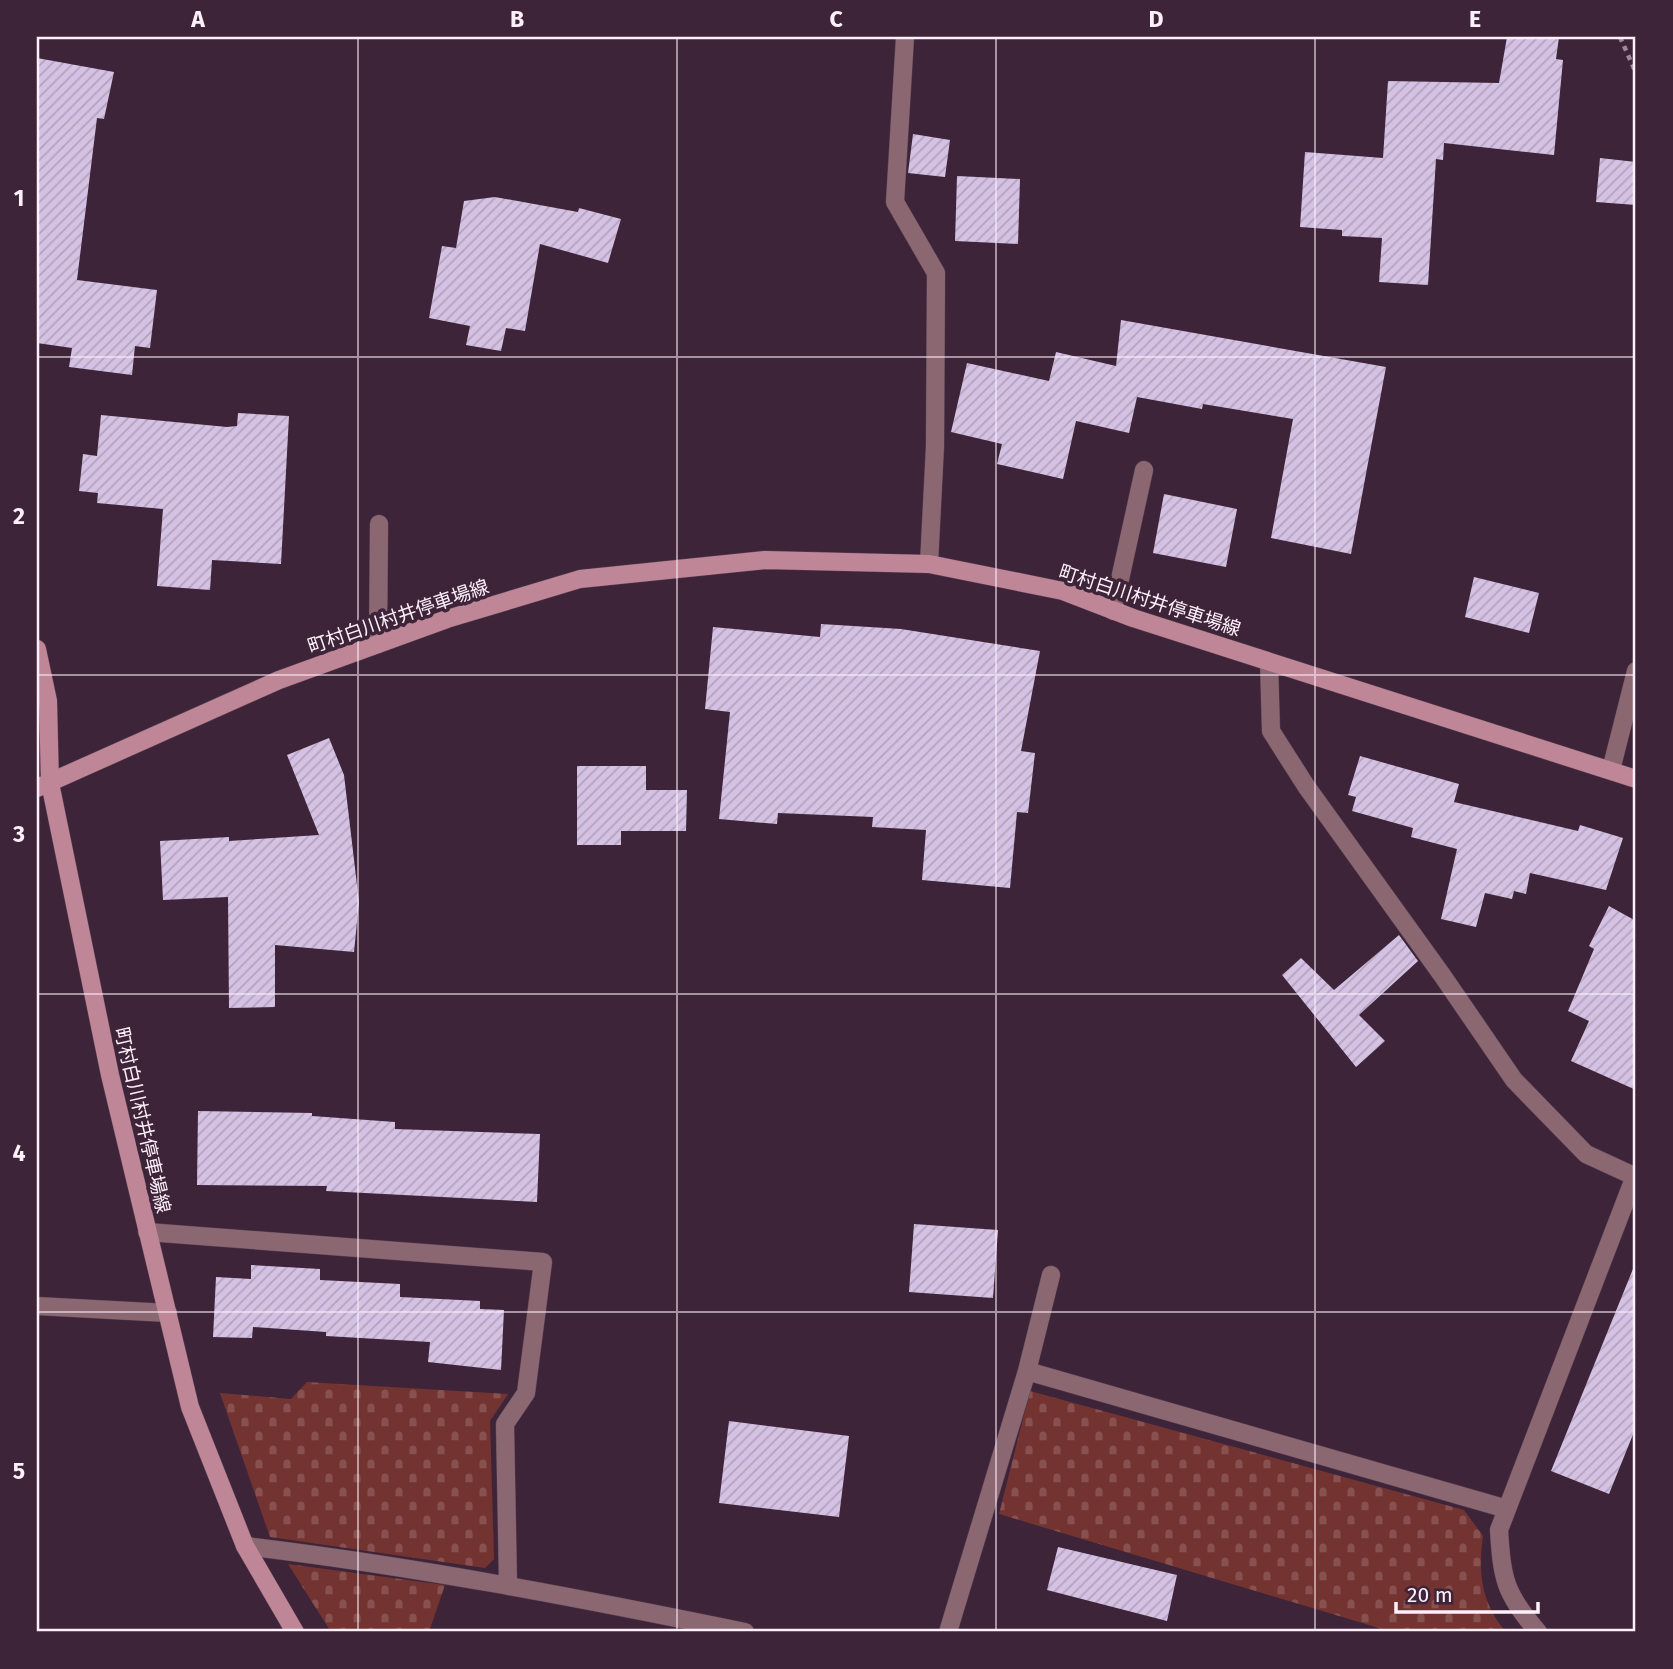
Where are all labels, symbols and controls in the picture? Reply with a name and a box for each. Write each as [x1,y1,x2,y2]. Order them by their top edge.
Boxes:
text: A [190,5,205,33]
text: B [510,5,524,33]
text: C [829,5,843,33]
text: D [1149,5,1164,33]
text: E [1469,5,1481,33]
text: 1 [14,184,24,212]
text: 2 [13,502,25,530]
street label: 町村白川村井停車場線 [1056,560,1244,641]
street label: 町村白川村井停車場線 [305,575,492,658]
text: 3 [12,820,25,848]
street label: 町村白川村井停車場線 [110,1025,175,1215]
text: 4 [13,1139,26,1167]
text: 5 [13,1457,25,1485]
scale bar [1396,1571,1538,1615]
text: 20 m [1407,1582,1453,1608]

